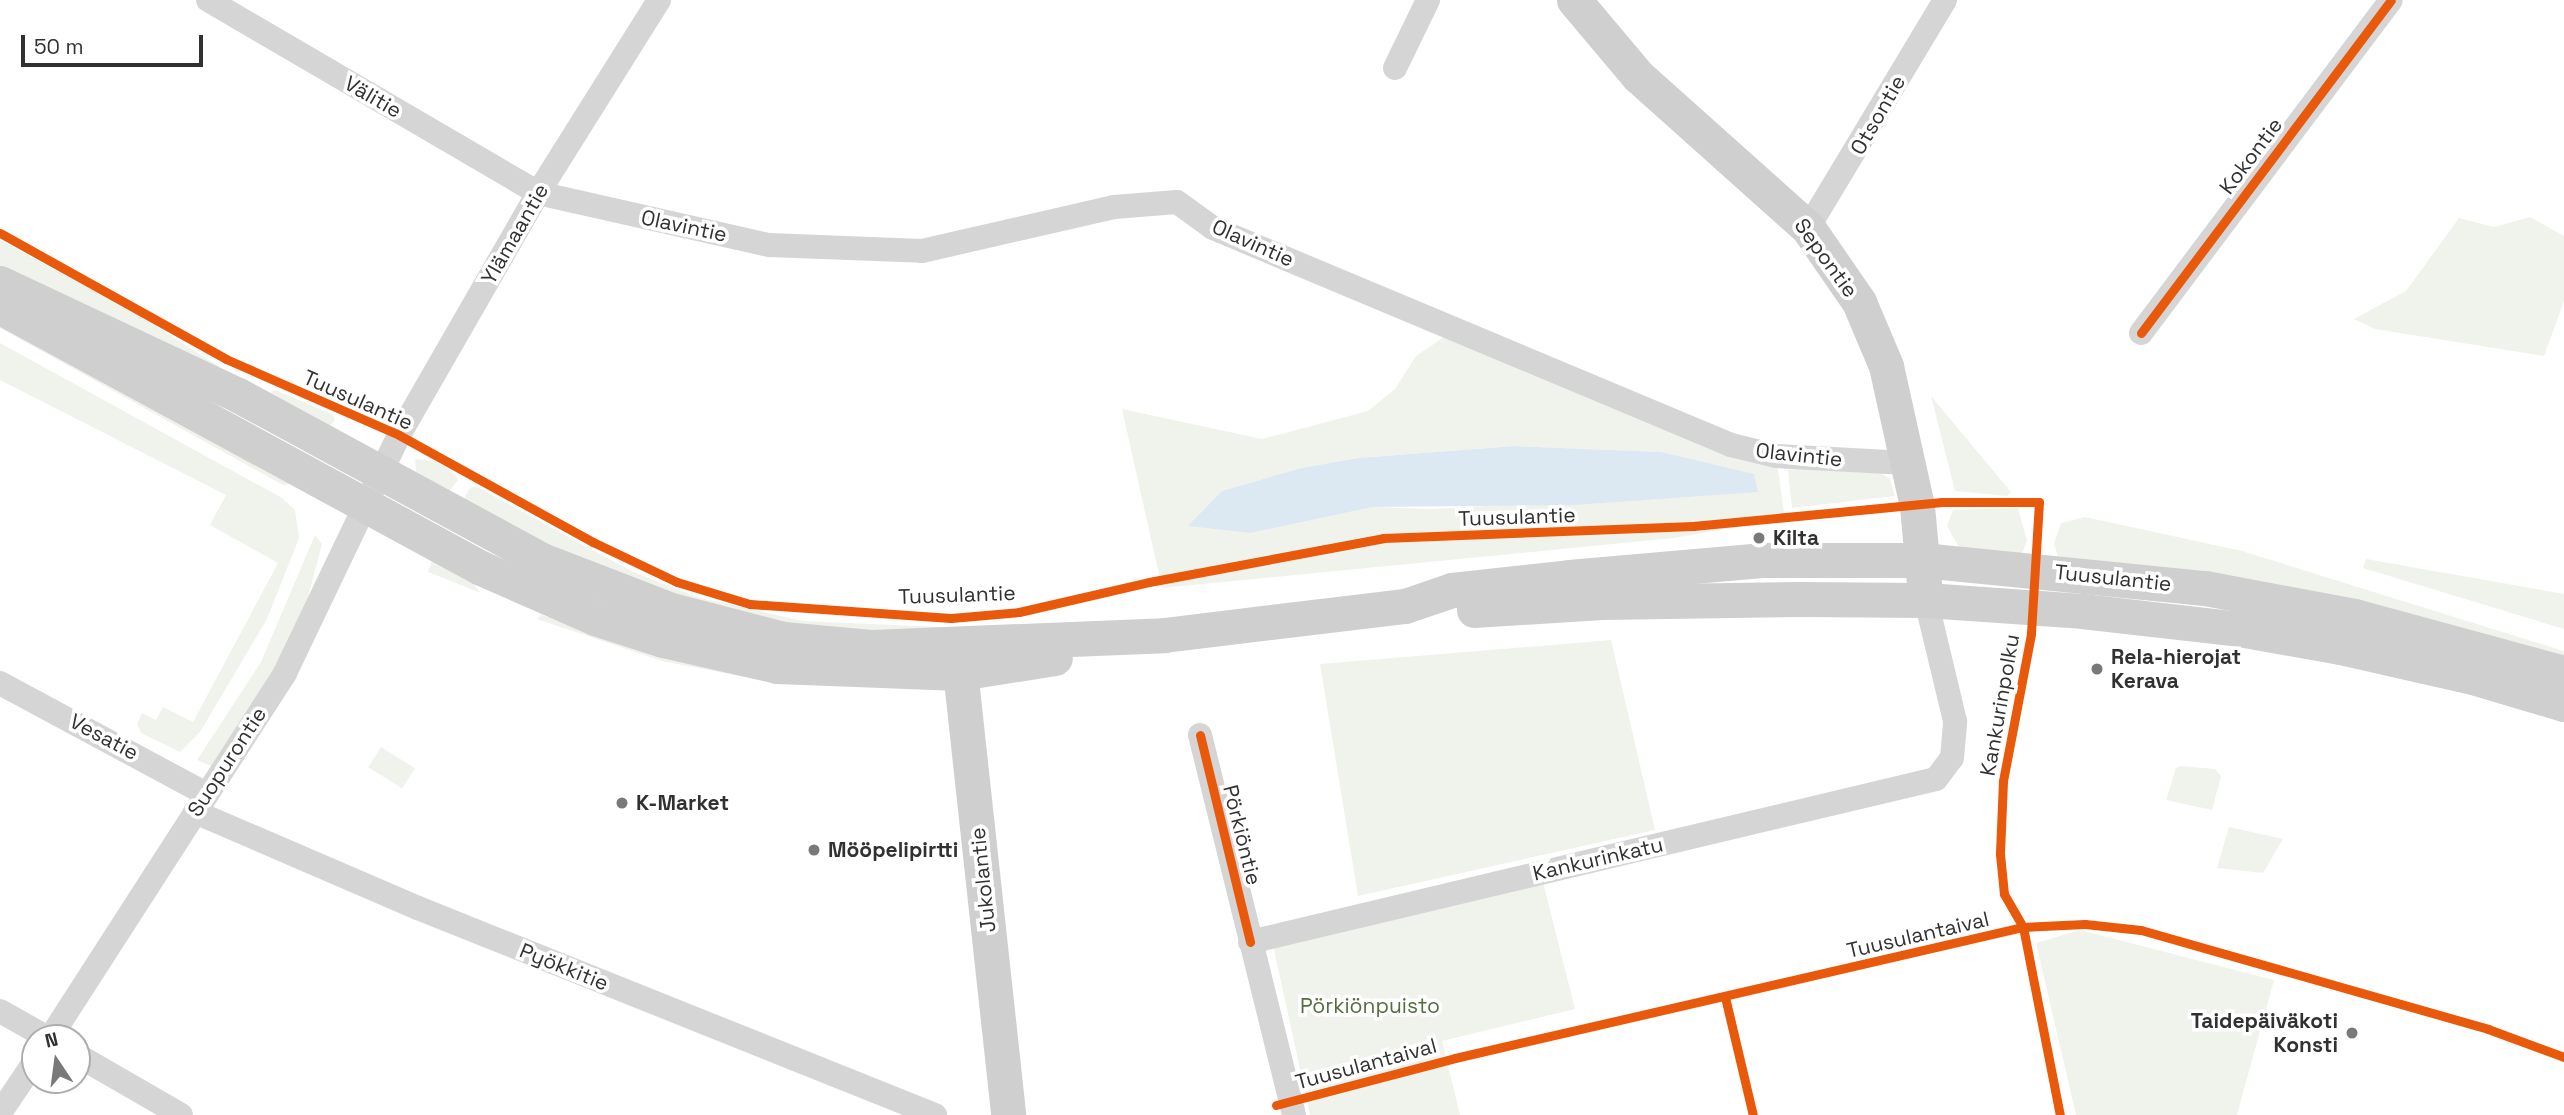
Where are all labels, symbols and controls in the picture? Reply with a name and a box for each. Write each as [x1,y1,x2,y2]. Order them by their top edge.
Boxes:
scale bar [24,21,206,65]
text: 50 m [34,33,84,60]
street label: Välitie [340,71,406,123]
street label: Otsontie [1845,71,1911,159]
street label: Kokontie [2214,113,2288,199]
street label: Ylämaantie [476,179,554,289]
street label: Olavintie [639,205,729,247]
street label: Olavintie [1208,214,1298,272]
street label: Sepontie [1789,214,1863,302]
street label: Tuusulantie [299,365,417,435]
street label: Olavintie [1754,438,1844,472]
street label: Tuusulantie [1458,502,1576,532]
place label: Kilta [1773,525,1819,551]
marker: Kilta [1751,530,1767,546]
street label: Tuusulantie [2053,559,2173,597]
street label: Tuusulantie [898,580,1016,610]
street label: Kankurinpolku [1975,632,2025,778]
place label: Rela-hierojat Kerava [2111,644,2241,694]
marker: Rela-hierojat Kerava [2089,661,2105,677]
street label: Suopurontie [182,703,272,821]
street label: Vesatie [65,708,143,766]
street label: Pörkiöntie [1217,782,1267,888]
place label: K-Market [636,790,729,816]
marker: K-Market [614,795,630,811]
street label: Jukolantie [965,826,1001,934]
street label: Kankurinkatu [1530,832,1666,886]
place label: Mööpelipirtti [828,837,958,863]
marker: Mööpelipirtti [806,842,822,858]
street label: Tuusulantaival [1844,906,1992,964]
street label: Pyökkitie [516,938,612,996]
park label: Pörkiönpuisto [1300,993,1440,1019]
place label: Taidepäiväkoti Konsti [2191,1008,2338,1058]
north arrow [21,1024,91,1094]
marker: Taidepäiväkoti Konsti [2344,1025,2360,1041]
text: N [43,1026,61,1054]
street label: Tuusulantaival [1293,1033,1439,1095]

